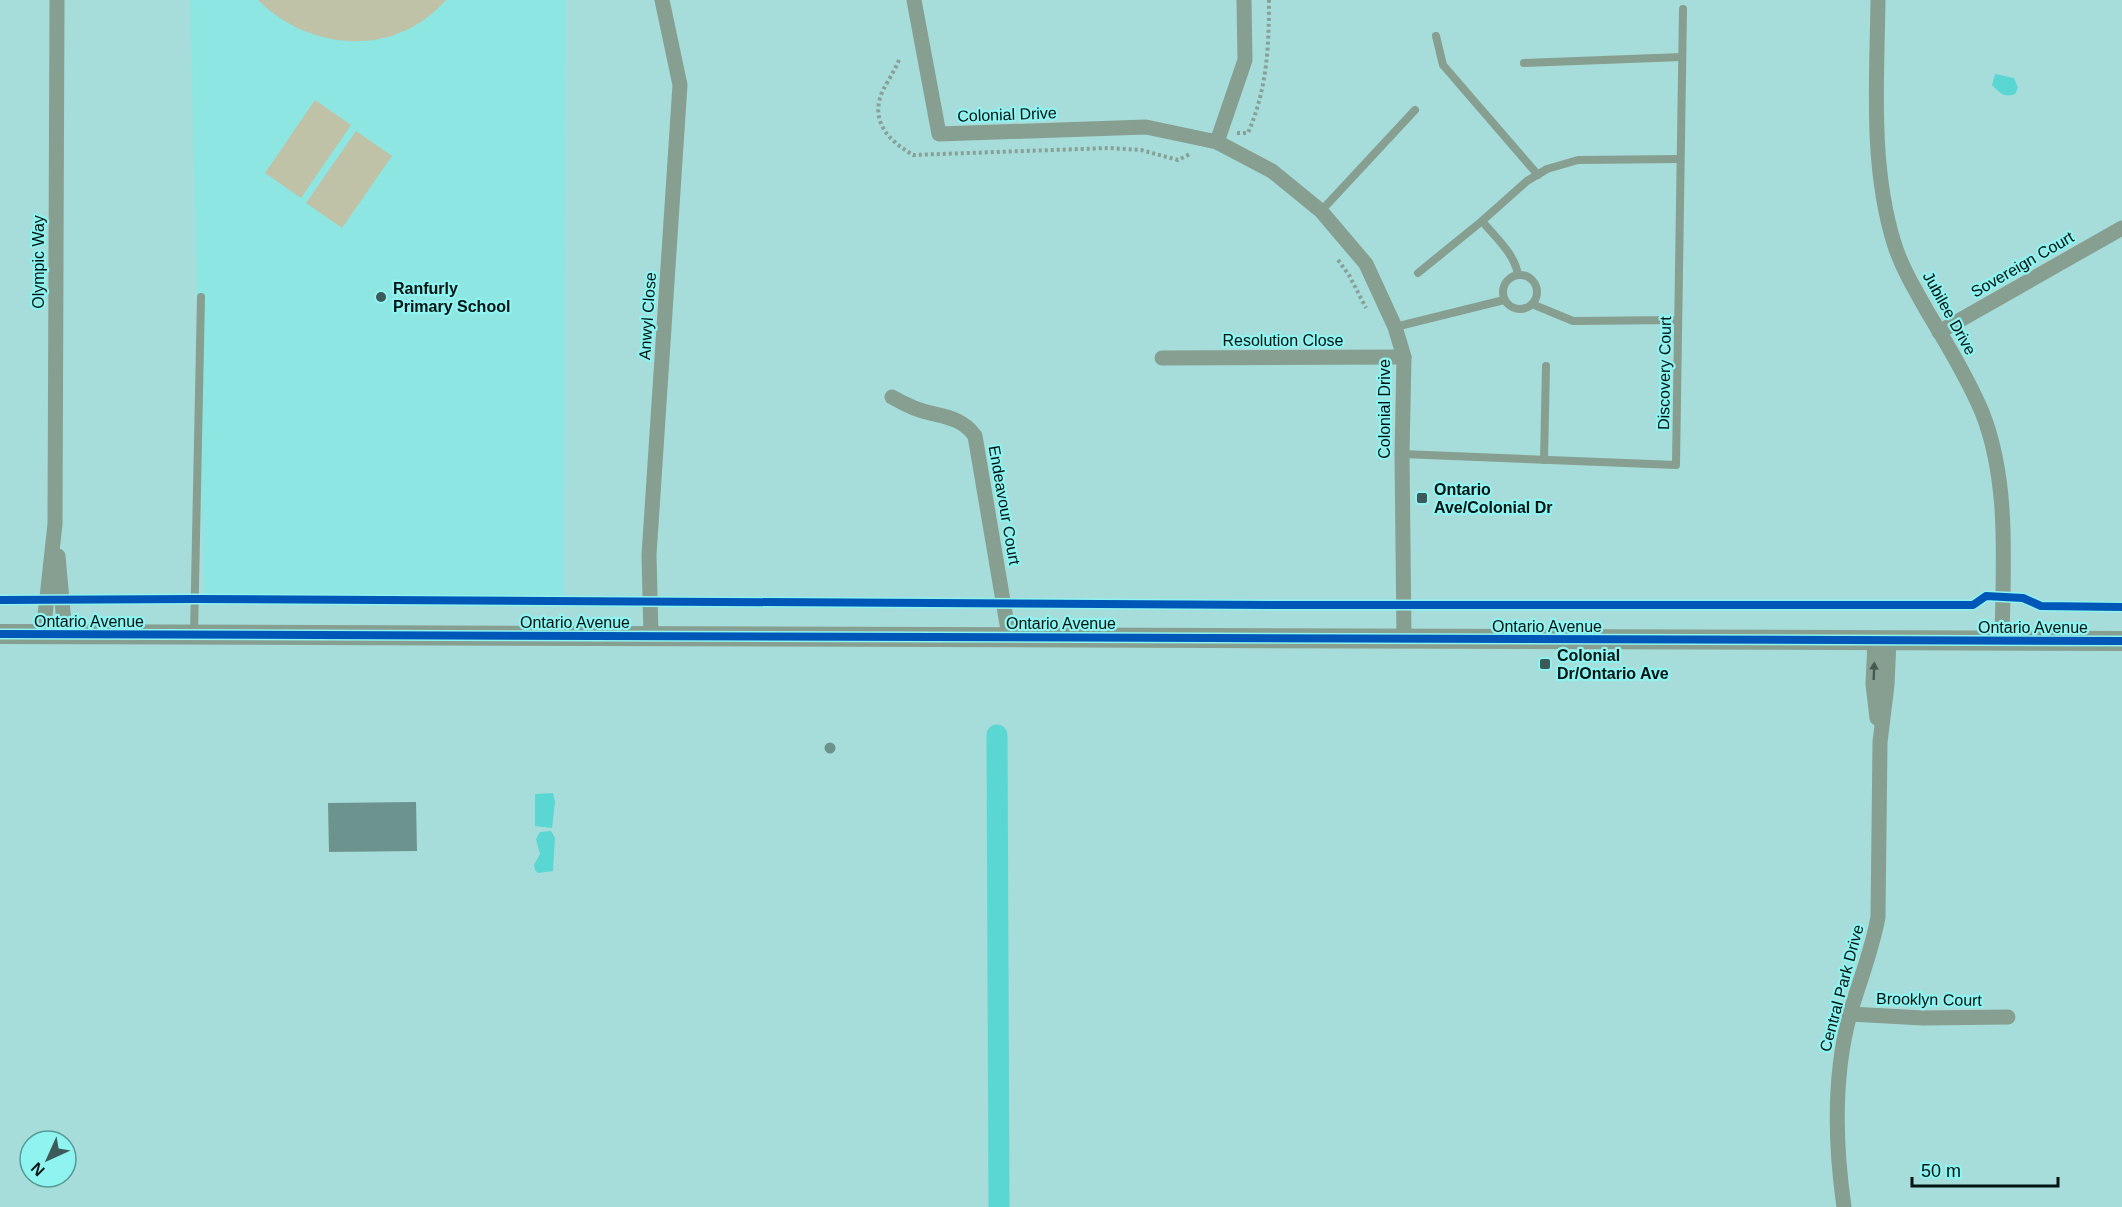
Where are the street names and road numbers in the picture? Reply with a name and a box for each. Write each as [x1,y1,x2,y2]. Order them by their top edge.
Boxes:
street label: Colonial Drive [957,104,1057,125]
street label: Olympic Way [30,215,47,309]
street label: Sovereign Court [1968,228,2077,301]
street label: Jubilee Drive [1920,269,1979,358]
street label: Anwyl Close [636,271,659,361]
street label: Discovery Court [1655,315,1674,430]
street label: Resolution Close [1223,332,1344,349]
street label: Colonial Drive [1376,359,1393,459]
street label: Endeavour Court [986,444,1023,567]
street label: Ontario Avenue [34,613,144,630]
street label: Ontario Avenue [520,614,630,631]
street label: Ontario Avenue [1006,615,1116,632]
street label: Ontario Avenue [1492,618,1602,635]
street label: Ontario Avenue [1978,619,2088,636]
street label: Central Park Drive [1816,923,1867,1053]
street label: Brooklyn Court [1876,990,1983,1009]

